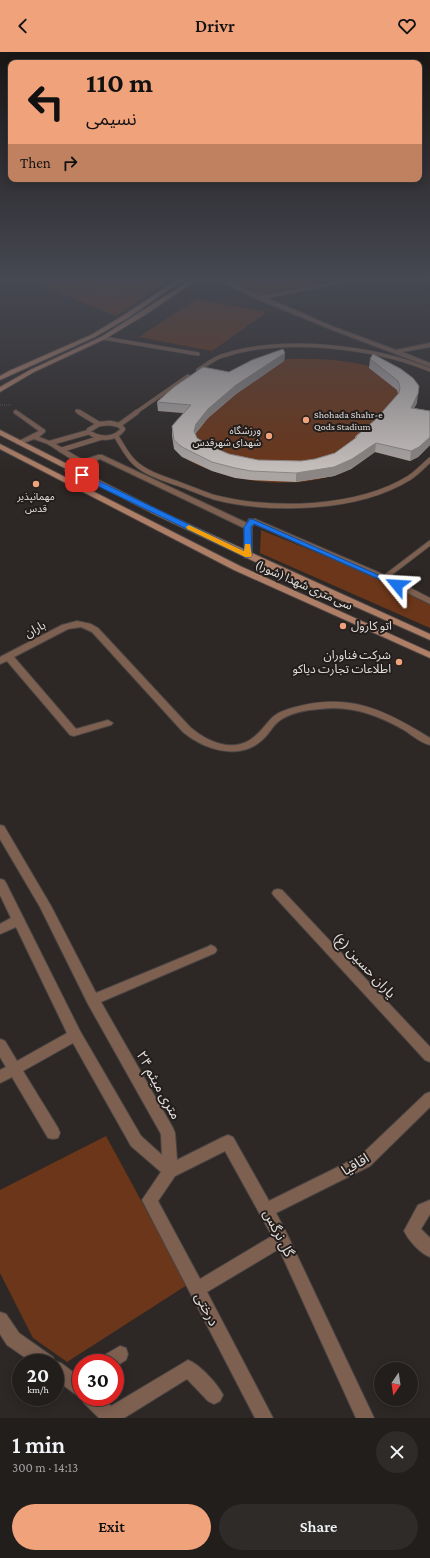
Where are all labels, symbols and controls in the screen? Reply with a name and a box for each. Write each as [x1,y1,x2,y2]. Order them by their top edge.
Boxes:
icon: back [12,15,34,37]
icon: heart [396,15,418,37]
text: Drivr [195,16,235,36]
text: 110 m [86,67,153,98]
icon: left [20,76,72,128]
text: نسیمی [86,109,137,129]
icon: right [59,152,81,174]
text: Then [20,155,51,171]
place label: Shohada Shahr-e Qods Stadium [314,409,383,432]
marker: Shohada Shahr-e Qods Stadium [301,415,311,425]
place label: ورزشگاه شهدای شهرقدس [192,425,261,449]
marker: ورزشگاه شهدای شهرقدس [264,431,274,441]
pin [65,458,99,492]
icon: arrive [71,464,93,486]
marker: مهمانپذیر قدس [31,479,41,489]
place label: مهمانپذیر قدس [16,491,55,514]
street label: سی متری شهدا (شورا) [253,557,355,613]
position arrow [376,564,418,606]
street label: باران [22,618,48,640]
place label: اتو کارول [351,619,392,633]
marker: اتو کارول [338,621,348,631]
place label: شرکت فناوران اطلاعات تجارت دیاکو [292,648,391,676]
marker: شرکت فناوران اطلاعات تجارت دیاکو [394,657,404,667]
street label: یاران حسین (ع) [328,929,399,1003]
street label: ۲۴ متری میثم [131,1048,184,1123]
street label: اقاقیا [338,1150,372,1178]
street label: گل نرگس [259,1207,298,1260]
street label: درختی [191,1290,222,1329]
speed limit sign: 30 [72,1354,124,1406]
north arrow [374,1362,418,1406]
map controls [374,1362,418,1406]
text: 20 [27,1364,49,1386]
text: km/h [27,1384,49,1395]
text: 1 min [12,1431,65,1458]
button: close [376,1431,418,1473]
text: 300 m · 14:13 [12,1460,78,1475]
button: Exit [12,1504,211,1550]
button: Share [219,1504,418,1550]

